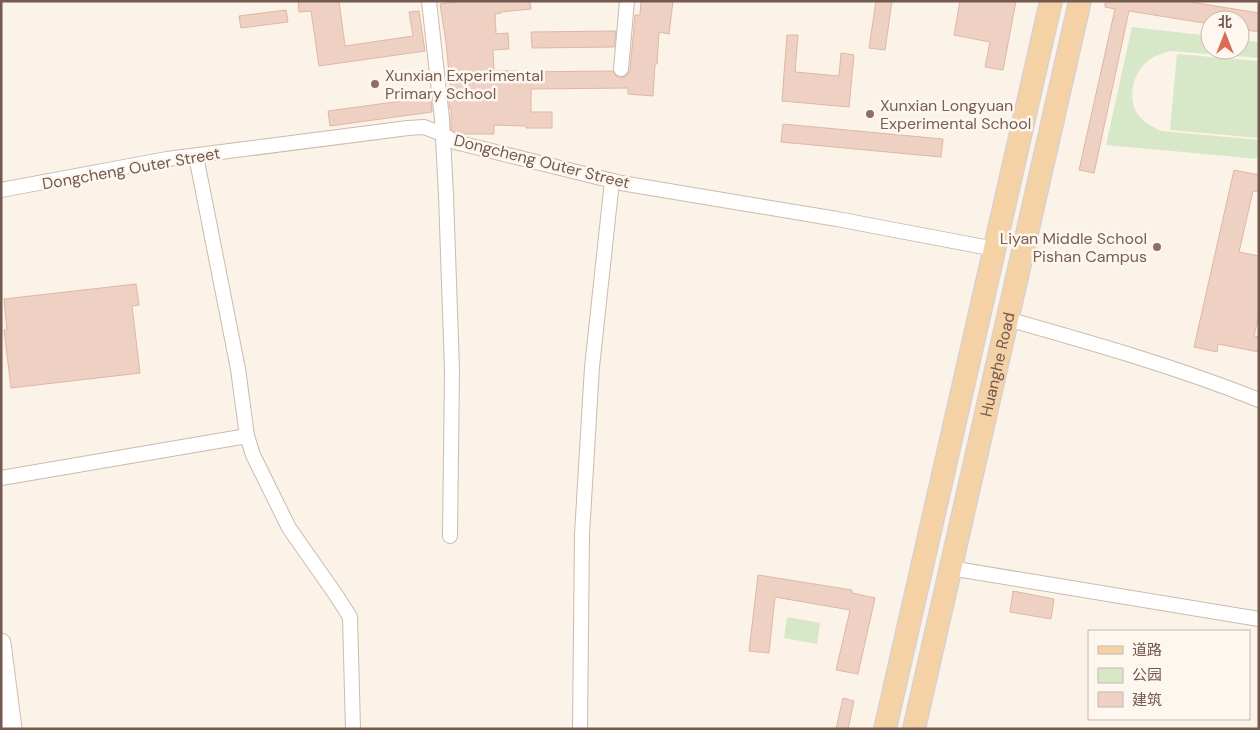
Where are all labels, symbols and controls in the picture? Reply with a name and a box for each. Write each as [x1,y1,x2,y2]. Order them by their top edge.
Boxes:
north arrow [1200,10,1250,60]
text: 北 [1218,13,1232,31]
place label: Xunxian Experimental Primary School [385,65,543,104]
marker: Xunxian Experimental Primary School [369,78,381,90]
place label: Xunxian Longyuan Experimental School [880,95,1031,134]
marker: Xunxian Longyuan Experimental School [864,108,876,120]
street label: Dongcheng Outer Street [452,129,632,193]
street label: Dongcheng Outer Street [40,142,222,194]
place label: Liyan Middle School Pishan Campus [1000,228,1147,267]
marker: Liyan Middle School Pishan Campus [1151,241,1163,253]
street label: Huanghe Road [976,310,1020,419]
legend [1088,630,1250,720]
text: 道路 [1132,640,1162,660]
text: 公园 [1132,665,1162,685]
text: 建筑 [1132,690,1162,710]

